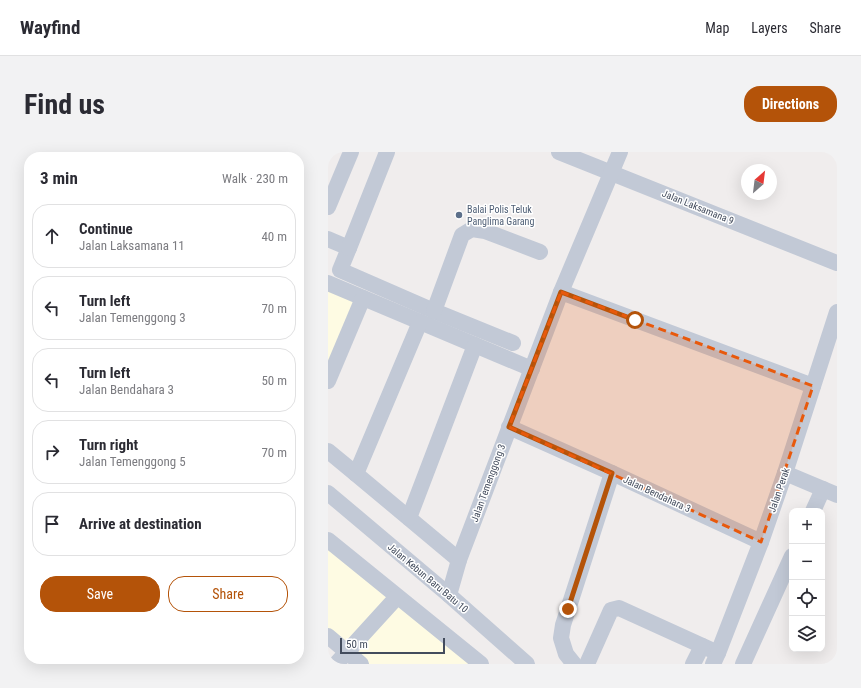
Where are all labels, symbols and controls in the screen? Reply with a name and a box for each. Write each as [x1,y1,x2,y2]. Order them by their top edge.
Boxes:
text: Wayfind [20,16,80,39]
text: Map [705,20,729,36]
text: Layers [751,20,788,36]
text: Share [810,20,841,36]
button: Directions [744,86,837,122]
text: Find us [24,88,105,121]
north arrow [741,164,777,200]
text: 3 min [40,168,78,188]
text: Walk · 230 m [222,171,288,186]
street label: Jalan Laksamana 9 [661,188,736,226]
place label: Balai Polis Teluk Panglima Garang [467,204,534,227]
marker: Balai Polis Teluk Panglima Garang [454,210,464,220]
text: Continue [79,220,133,238]
icon: ahead [41,225,63,247]
text: 40 m [261,229,287,244]
text: Jalan Laksamana 11 [79,238,185,253]
text: Turn left [79,292,130,310]
icon: left [41,297,63,319]
text: 70 m [261,301,287,316]
text: Jalan Temenggong 3 [79,310,186,325]
route start [626,311,644,329]
text: Turn left [79,364,130,382]
icon: left [41,369,63,391]
text: 50 m [261,373,287,388]
text: Jalan Bendahara 3 [79,382,174,397]
text: Turn right [79,436,138,454]
icon: right [41,441,63,463]
street label: Jalan Temenggong 3 [469,443,507,523]
text: 70 m [261,445,287,460]
text: Jalan Temenggong 5 [79,454,186,469]
street label: Jalan Perak [766,466,792,514]
street label: Jalan Bendahara 3 [622,474,692,514]
map controls [789,508,825,652]
button: + [789,508,825,544]
icon: arrive [41,513,63,535]
text: Arrive at destination [79,515,202,533]
street label: Jalan Kebun Baru Batu 10 [386,541,470,615]
button: − [789,544,825,580]
button: Save [40,576,160,612]
button: Share [168,576,288,612]
button: locate [789,580,825,616]
route end [559,600,577,618]
button: layers [789,616,825,652]
scale bar [340,636,445,655]
text: 50 m [346,638,368,651]

